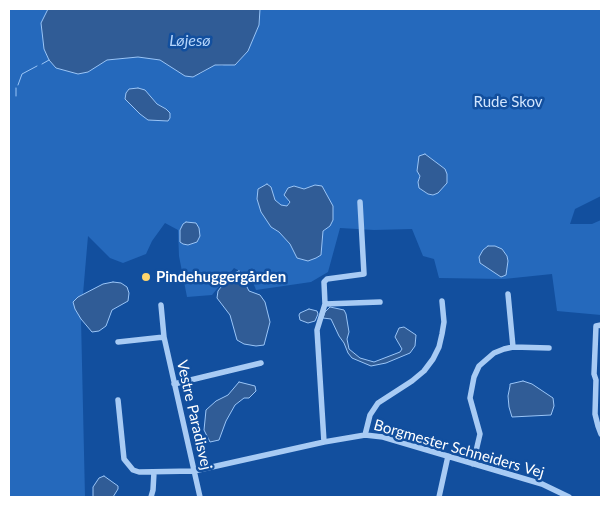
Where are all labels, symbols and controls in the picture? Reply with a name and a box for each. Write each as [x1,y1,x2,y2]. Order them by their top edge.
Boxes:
water label: Løjesø [169,31,211,51]
park label: Rude Skov [474,93,542,111]
place label: Pindehuggergården [156,268,286,286]
marker: Pindehuggergården [140,271,152,283]
street label: Vestre Paradisvej [173,358,215,472]
street label: Borgmester Schneiders Vej [372,416,546,482]

